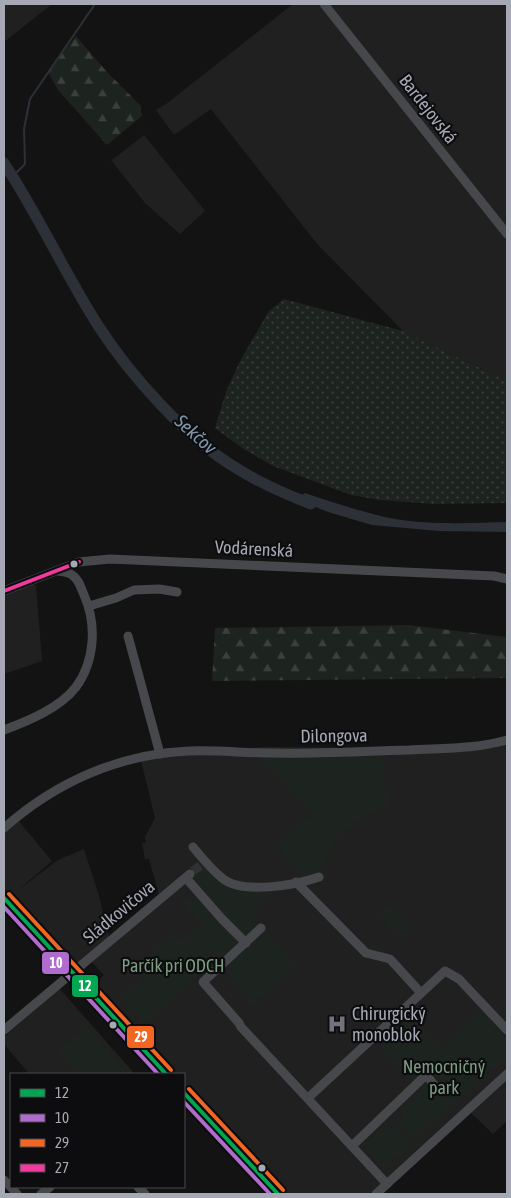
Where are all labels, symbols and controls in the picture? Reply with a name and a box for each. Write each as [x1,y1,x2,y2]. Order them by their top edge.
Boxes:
street label: Bardejovská [395,70,462,147]
water label: Sekčov [170,409,221,458]
street label: Vodárenská [214,536,294,561]
unlabelled marker [69,559,79,569]
street label: Dilongova [300,724,368,747]
street label: Sládkovičova [79,876,159,948]
line badge: 10 [41,951,70,975]
text: 10 [49,955,63,971]
park label: Parčík pri ODCH [122,955,224,976]
line badge: 12 [71,974,99,998]
text: 12 [78,978,92,994]
place label: Chirurgický monoblok [352,1003,426,1045]
hospital icon: Chirurgický monoblok [326,1013,348,1035]
unlabelled marker [108,1020,118,1030]
line badge: 29 [126,1025,155,1049]
text: 29 [134,1029,148,1045]
park label: Nemocničný park [403,1056,485,1098]
legend [10,1073,185,1188]
text: 12 [55,1084,69,1101]
text: 10 [55,1109,69,1126]
text: 29 [55,1134,69,1151]
text: 27 [55,1159,69,1176]
unlabelled marker [257,1163,267,1173]

